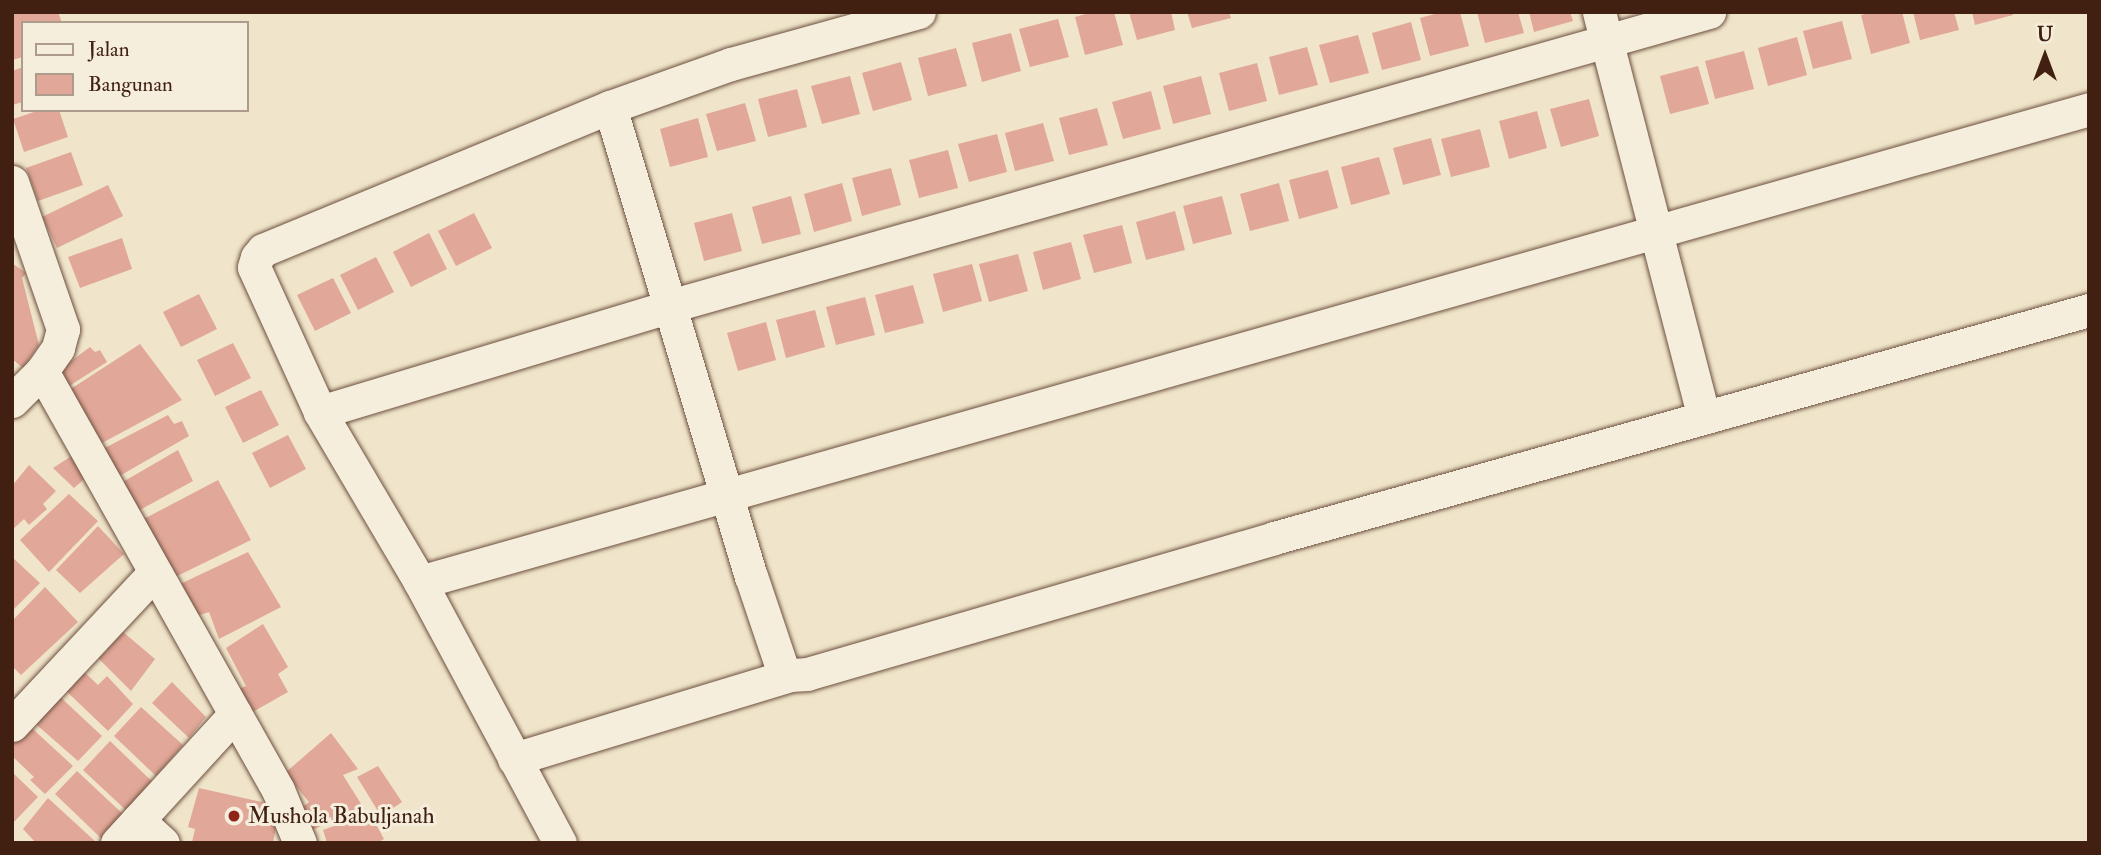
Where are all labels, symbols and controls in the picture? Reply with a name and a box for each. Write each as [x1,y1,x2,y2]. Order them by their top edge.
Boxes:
legend [21,21,248,112]
north arrow [2010,21,2080,91]
text: U [2037,23,2053,47]
text: Jalan [88,36,130,63]
text: Bangunan [88,71,173,98]
place label: Mushola Babuljanah [248,802,435,830]
marker: Mushola Babuljanah [226,808,242,824]

